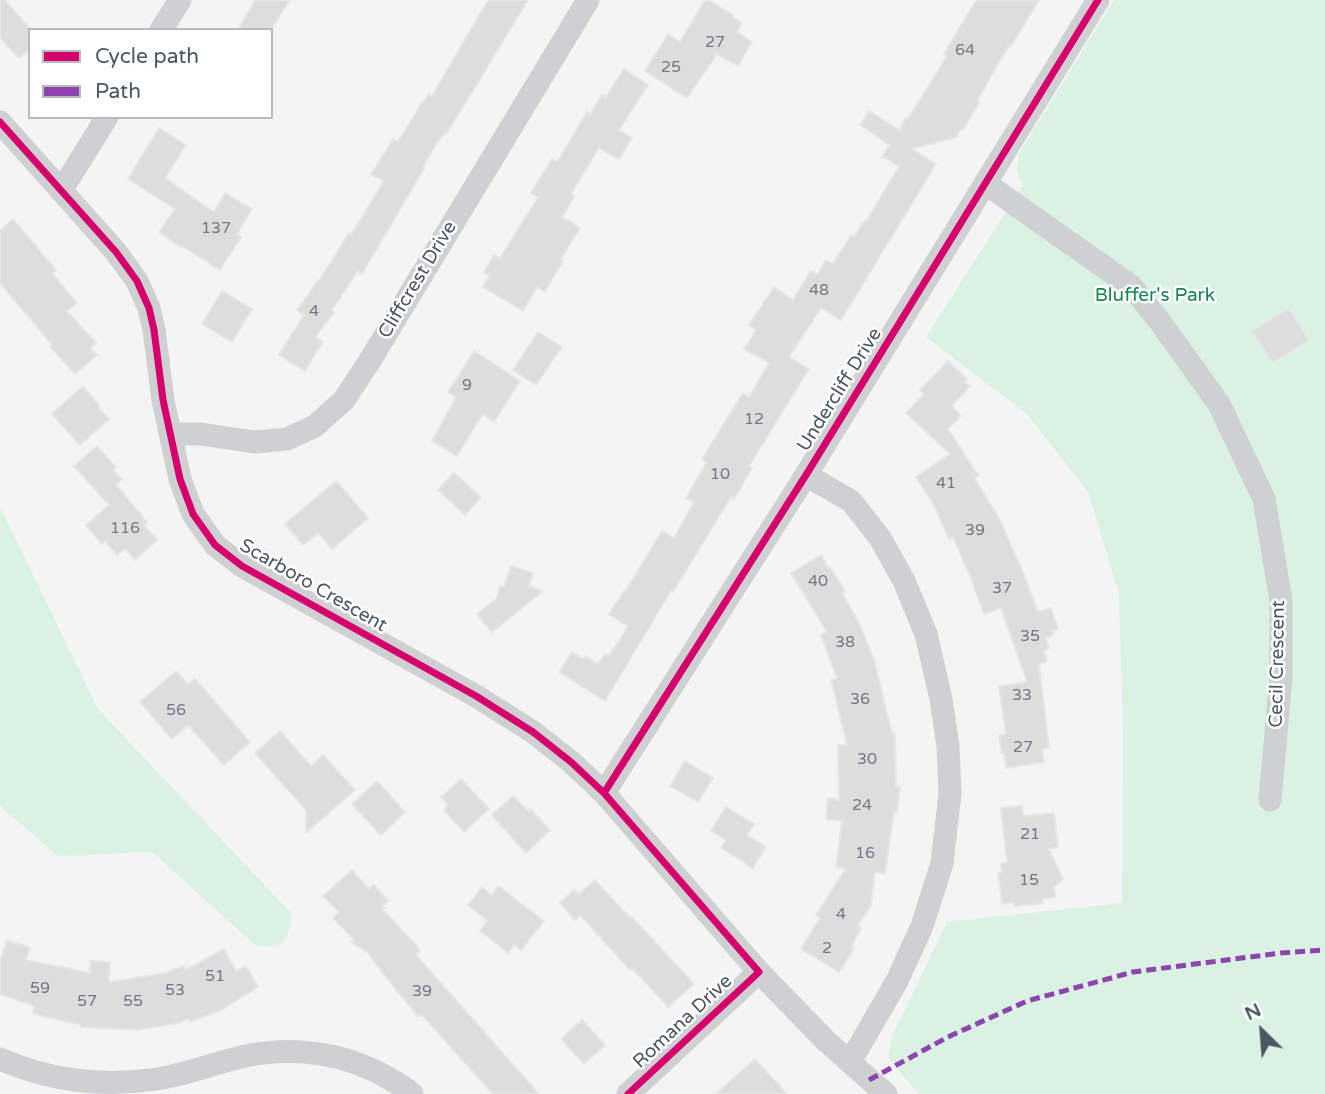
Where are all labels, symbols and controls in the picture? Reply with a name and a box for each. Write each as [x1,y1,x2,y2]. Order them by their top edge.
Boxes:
legend [28,28,273,119]
house number: 27 [705,33,725,53]
house number: 64 [955,41,975,61]
text: Cycle path [95,44,199,69]
house number: 25 [661,58,681,78]
text: Path [95,79,141,104]
street label: Cliffcrest Drive [374,217,462,343]
house number: 137 [201,219,231,239]
house number: 48 [809,281,829,301]
park label: Bluffer's Park [1095,285,1215,307]
house number: 4 [309,302,319,322]
street label: Undercliff Drive [793,324,887,456]
house number: 9 [462,376,472,396]
house number: 12 [744,410,764,430]
house number: 10 [710,465,730,485]
house number: 41 [936,474,956,494]
house number: 116 [110,519,140,539]
house number: 39 [965,521,985,541]
street label: Scarboro Crescent [235,535,391,637]
house number: 40 [808,572,828,592]
house number: 37 [992,579,1012,599]
street label: Cecil Crescent [1265,600,1291,728]
house number: 35 [1020,627,1040,647]
house number: 38 [835,633,855,653]
house number: 33 [1012,686,1032,706]
house number: 36 [850,690,870,710]
house number: 56 [166,701,186,721]
house number: 27 [1013,738,1033,758]
house number: 30 [857,750,877,770]
house number: 24 [852,796,872,816]
house number: 21 [1020,825,1040,845]
house number: 16 [855,844,875,864]
house number: 15 [1019,871,1039,891]
house number: 4 [836,905,846,925]
house number: 2 [822,939,832,959]
house number: 51 [205,967,225,987]
street label: Romana Drive [629,970,737,1074]
house number: 59 [30,979,50,999]
house number: 53 [165,981,185,1001]
house number: 39 [412,982,432,1002]
house number: 57 [77,992,97,1012]
house number: 55 [123,992,143,1012]
north arrow [1227,996,1297,1066]
text: N [1242,999,1265,1025]

